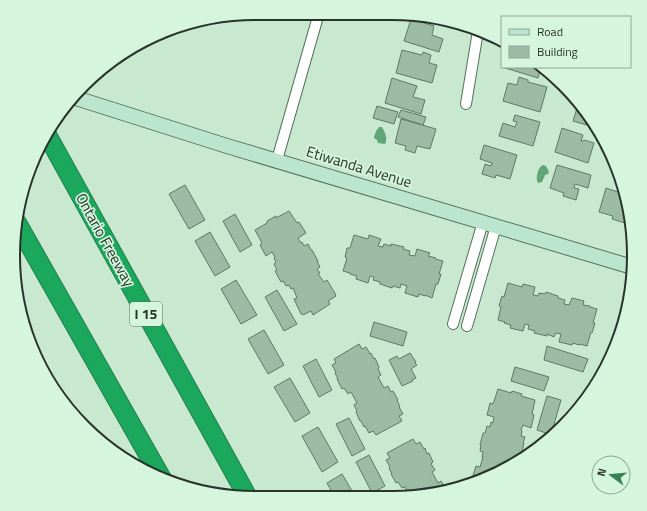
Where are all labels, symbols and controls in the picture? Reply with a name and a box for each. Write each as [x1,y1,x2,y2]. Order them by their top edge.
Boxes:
legend [501,16,631,68]
text: Road [537,22,563,41]
text: Building [537,42,578,61]
street label: Etiwanda Avenue [303,140,415,194]
street label: Ontario Freeway [70,189,141,291]
road number: I 15 [130,302,162,326]
north arrow [591,455,631,495]
text: N [593,466,610,478]

